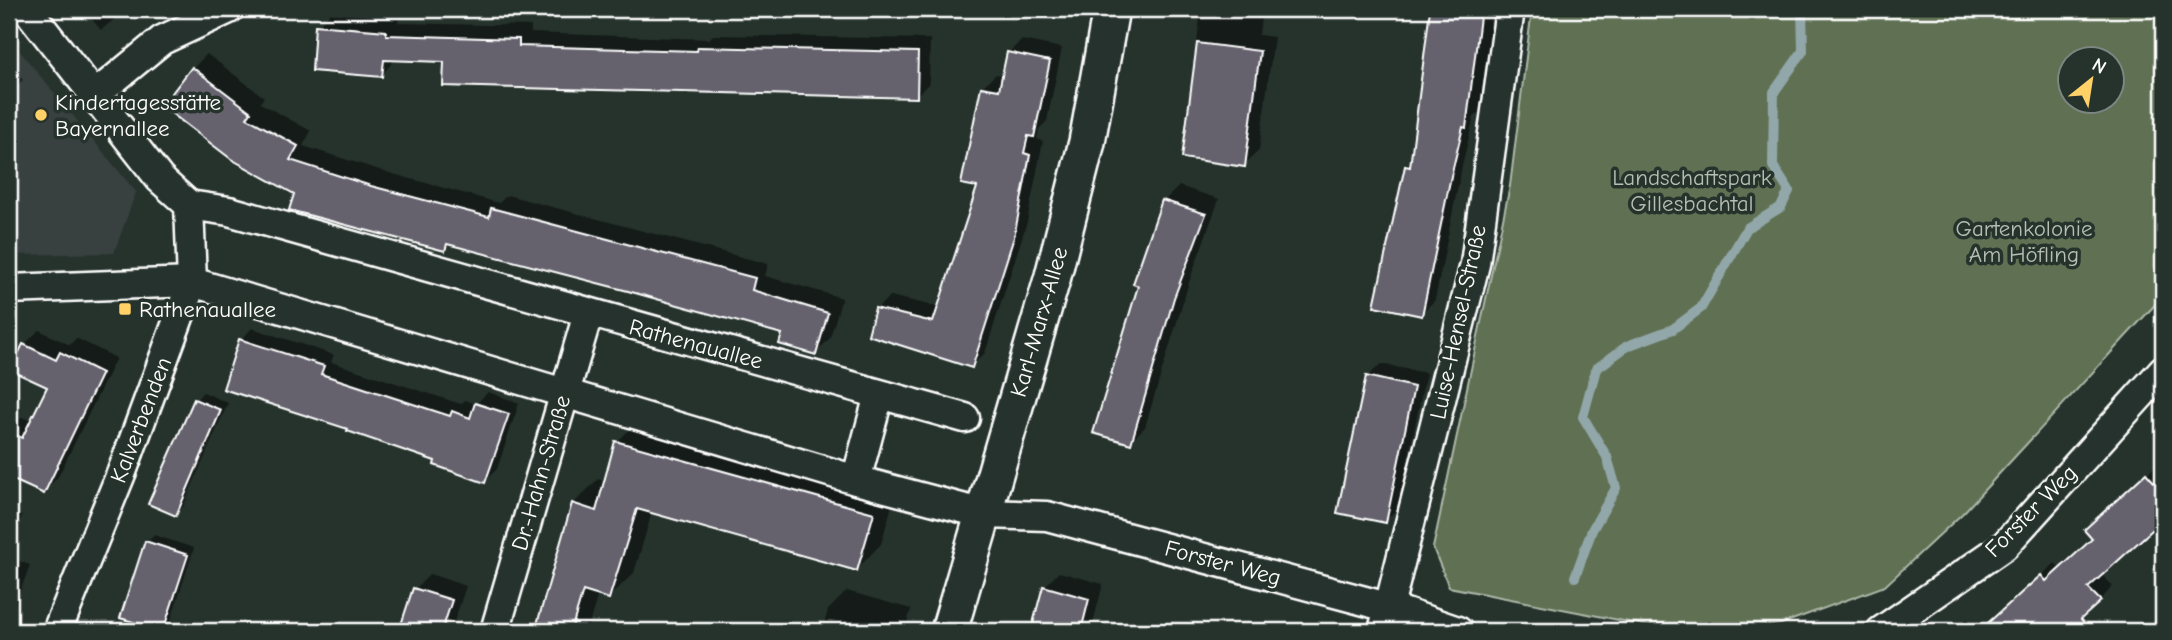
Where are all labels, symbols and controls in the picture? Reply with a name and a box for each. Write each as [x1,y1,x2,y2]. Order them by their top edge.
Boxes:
north arrow [2056,46,2126,116]
text: N [2088,54,2110,79]
place label: Kindertagesstätte Bayernallee [55,89,221,142]
marker: Kindertagesstätte Bayernallee [33,107,49,123]
park label: Landschaftspark Gillesbachtal [1612,164,1772,217]
park label: Gartenkolonie Am Höfling [1955,215,2093,268]
street label: Luise-Hensel-Straße [1424,222,1492,422]
street label: Karl-Marx-Allee [1005,244,1073,400]
place label: Rathenauallee [139,296,276,323]
marker: Rathenauallee [117,301,133,317]
street label: Rathenauallee [626,313,766,375]
street label: Kalverbenden [105,353,177,487]
street label: Dr.-Hahn-Straße [506,392,576,554]
street label: Forster Weg [1979,459,2083,563]
street label: Forster Weg [1162,535,1284,591]

